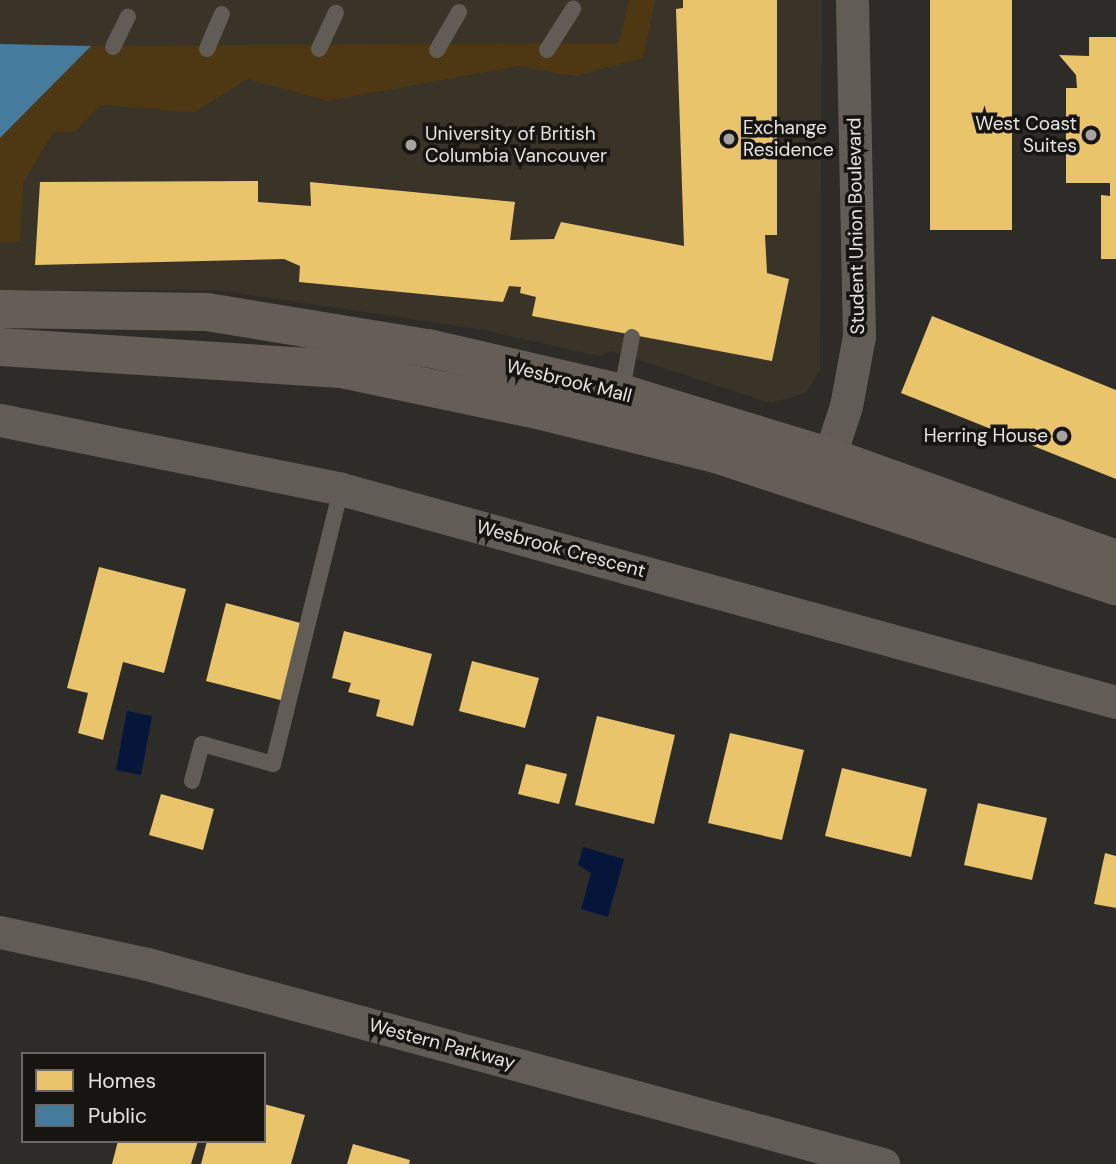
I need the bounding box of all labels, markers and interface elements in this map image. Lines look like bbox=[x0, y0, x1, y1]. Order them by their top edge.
place label: West Coast Suites bbox=[975, 113, 1077, 157]
place label: Exchange Residence bbox=[743, 117, 834, 161]
street label: Student Union Boulevard bbox=[843, 117, 869, 335]
place label: University of British Columbia Vancouver bbox=[425, 123, 607, 167]
marker: West Coast Suites bbox=[1083, 127, 1099, 143]
marker: Exchange Residence bbox=[721, 131, 737, 147]
marker: University of British Columbia Vancouver bbox=[403, 137, 419, 153]
street label: Wesbrook Mall bbox=[504, 354, 634, 408]
place label: Herring House bbox=[924, 425, 1048, 447]
marker: Herring House bbox=[1054, 428, 1070, 444]
street label: Wesbrook Crescent bbox=[474, 515, 648, 583]
street label: Western Parkway bbox=[366, 1014, 518, 1074]
legend bbox=[21, 1052, 266, 1143]
text: Homes bbox=[88, 1067, 156, 1095]
text: Public bbox=[88, 1102, 147, 1130]

